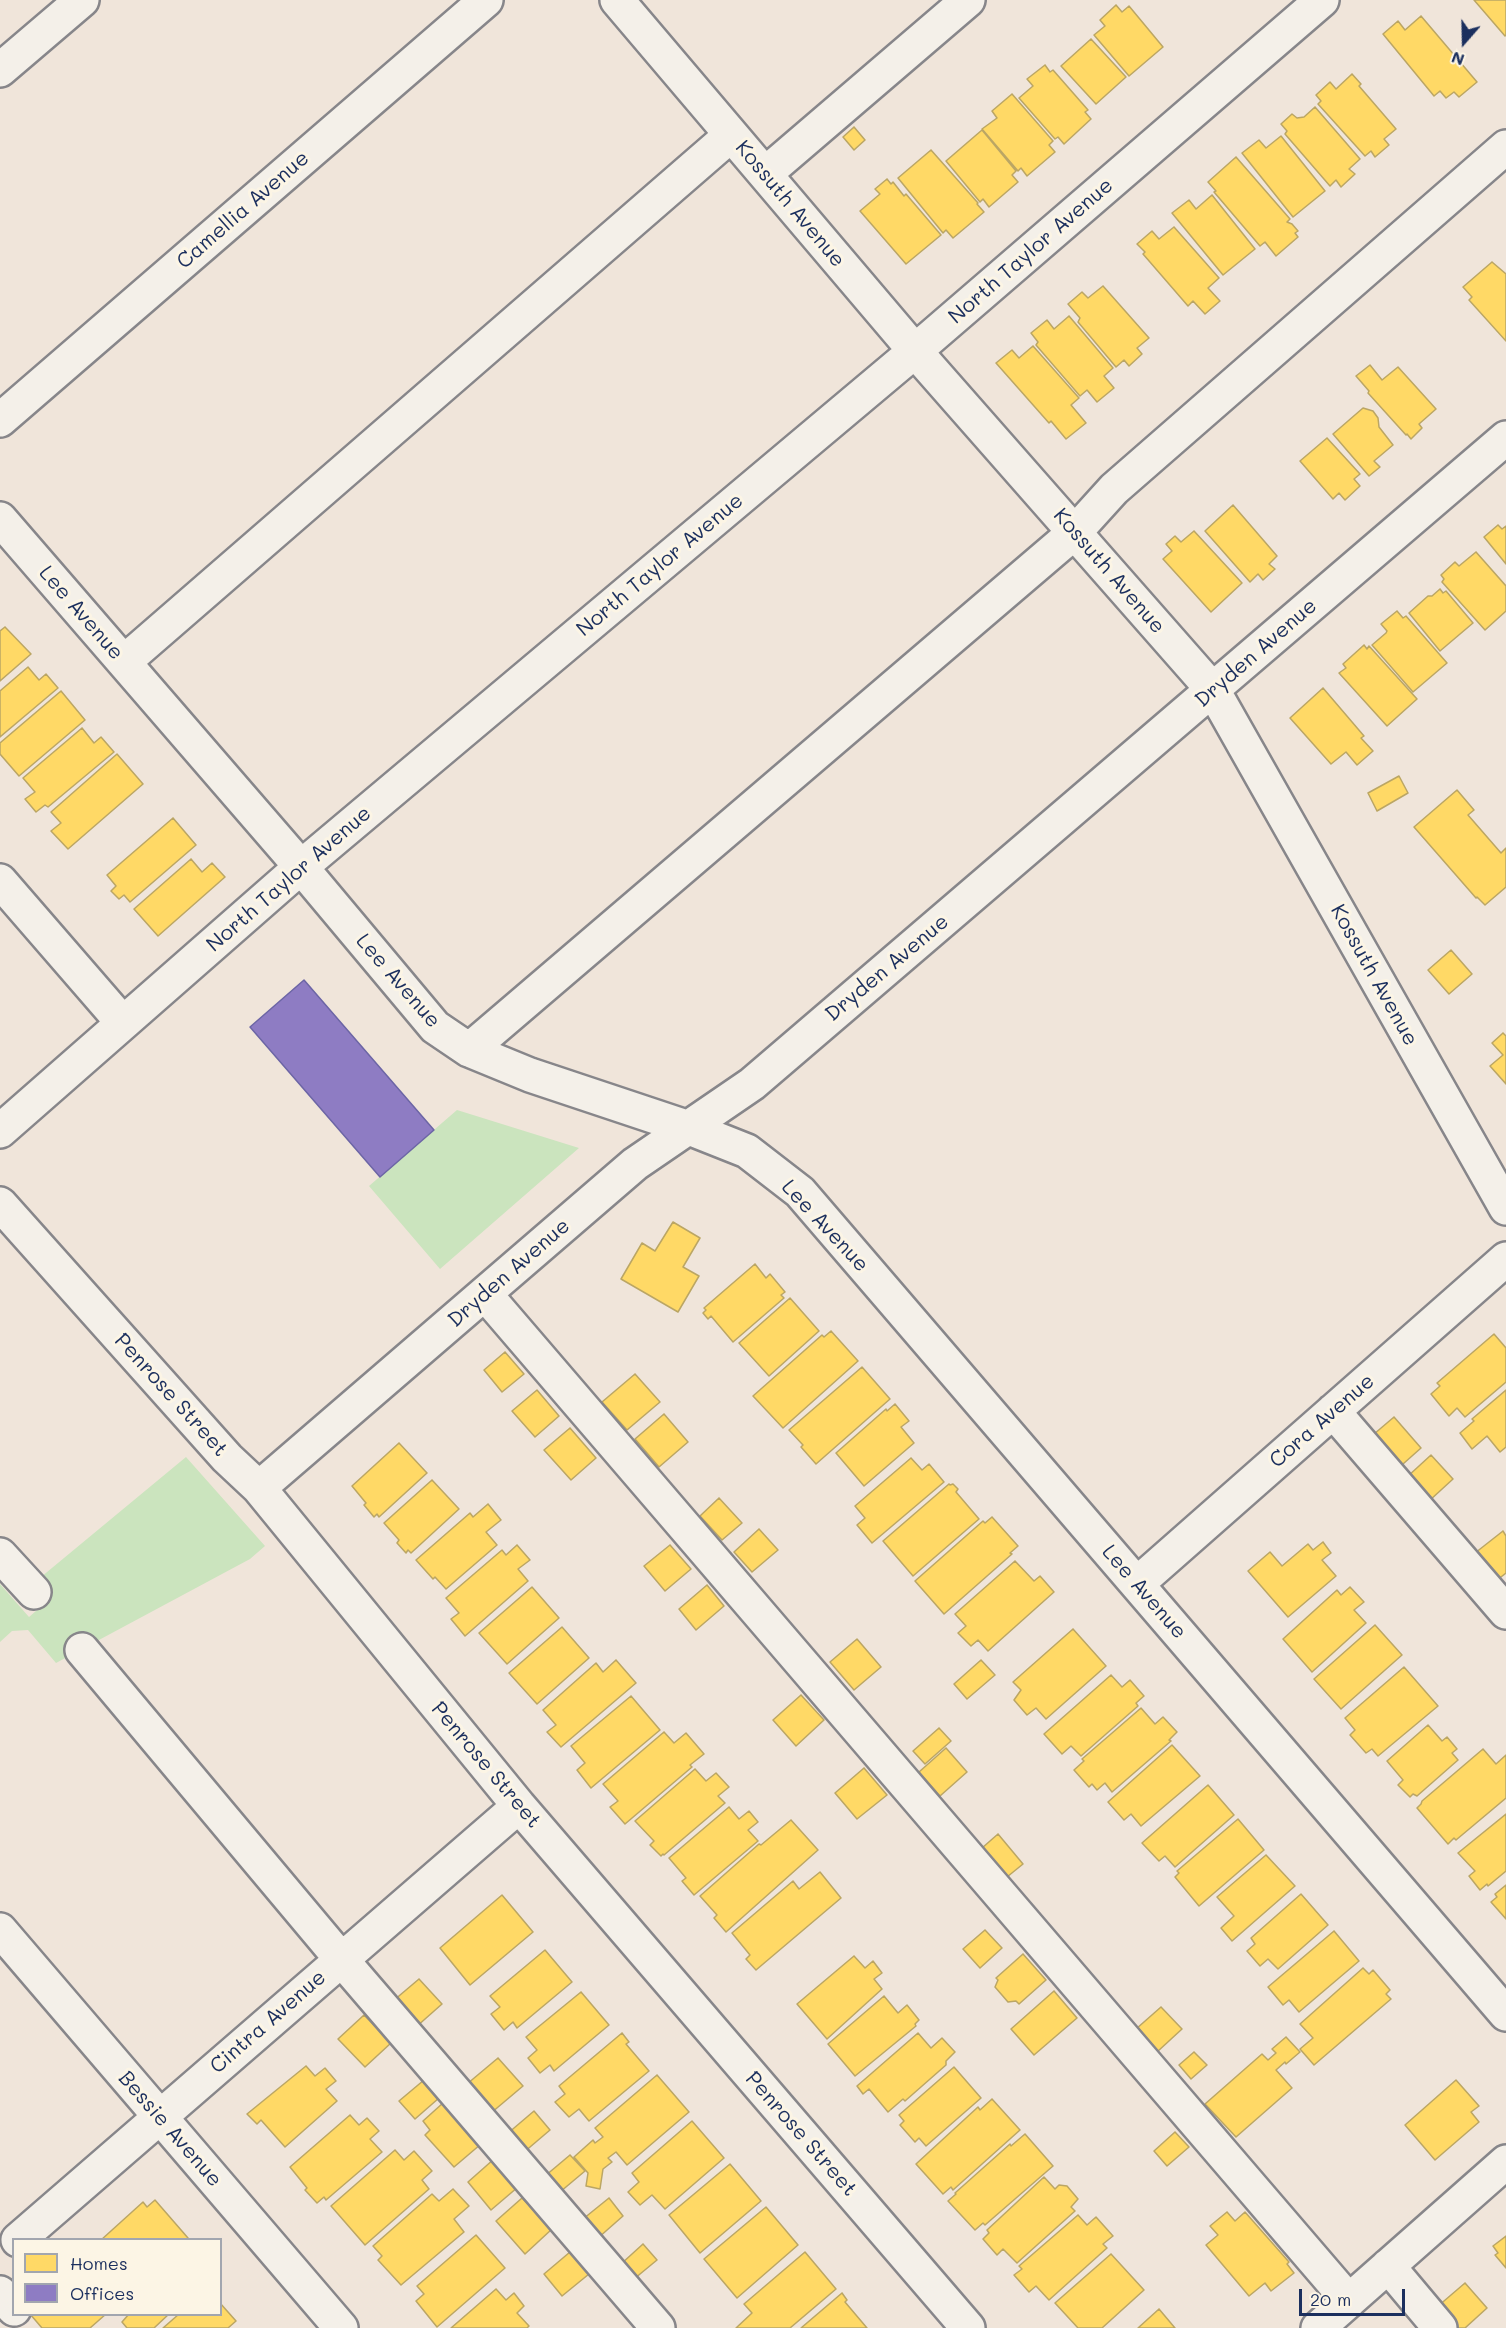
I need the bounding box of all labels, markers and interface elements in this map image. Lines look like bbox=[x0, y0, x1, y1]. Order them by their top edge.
north arrow bbox=[1434, 12, 1494, 72]
text: N bbox=[1448, 47, 1467, 71]
street label: Kossuth Avenue bbox=[730, 136, 850, 272]
street label: Camellia Avenue bbox=[172, 146, 314, 274]
street label: North Taylor Avenue bbox=[944, 173, 1118, 329]
street label: North Taylor Avenue bbox=[572, 488, 748, 642]
street label: Kossuth Avenue bbox=[1048, 503, 1170, 639]
street label: Lee Avenue bbox=[33, 561, 129, 665]
street label: Dryden Avenue bbox=[1190, 593, 1322, 713]
street label: North Taylor Avenue bbox=[202, 801, 376, 957]
street label: Kossuth Avenue bbox=[1325, 900, 1423, 1050]
street label: Dryden Avenue bbox=[820, 909, 954, 1027]
street label: Lee Avenue bbox=[350, 929, 446, 1033]
street label: Lee Avenue bbox=[776, 1175, 874, 1277]
street label: Dryden Avenue bbox=[443, 1213, 575, 1333]
street label: Penrose Street bbox=[109, 1328, 233, 1462]
street label: Cora Avenue bbox=[1265, 1369, 1379, 1473]
street label: Lee Avenue bbox=[1096, 1540, 1192, 1644]
street label: Penrose Street bbox=[426, 1697, 546, 1833]
street label: Cintra Avenue bbox=[205, 1965, 331, 2079]
street label: Bessie Avenue bbox=[113, 2066, 227, 2192]
street label: Penrose Street bbox=[740, 2066, 862, 2202]
legend bbox=[12, 2238, 222, 2316]
text: Homes bbox=[70, 2251, 128, 2275]
scale bar bbox=[1302, 2277, 1408, 2315]
text: Offices bbox=[70, 2281, 134, 2305]
text: 20 m bbox=[1310, 2287, 1351, 2311]

